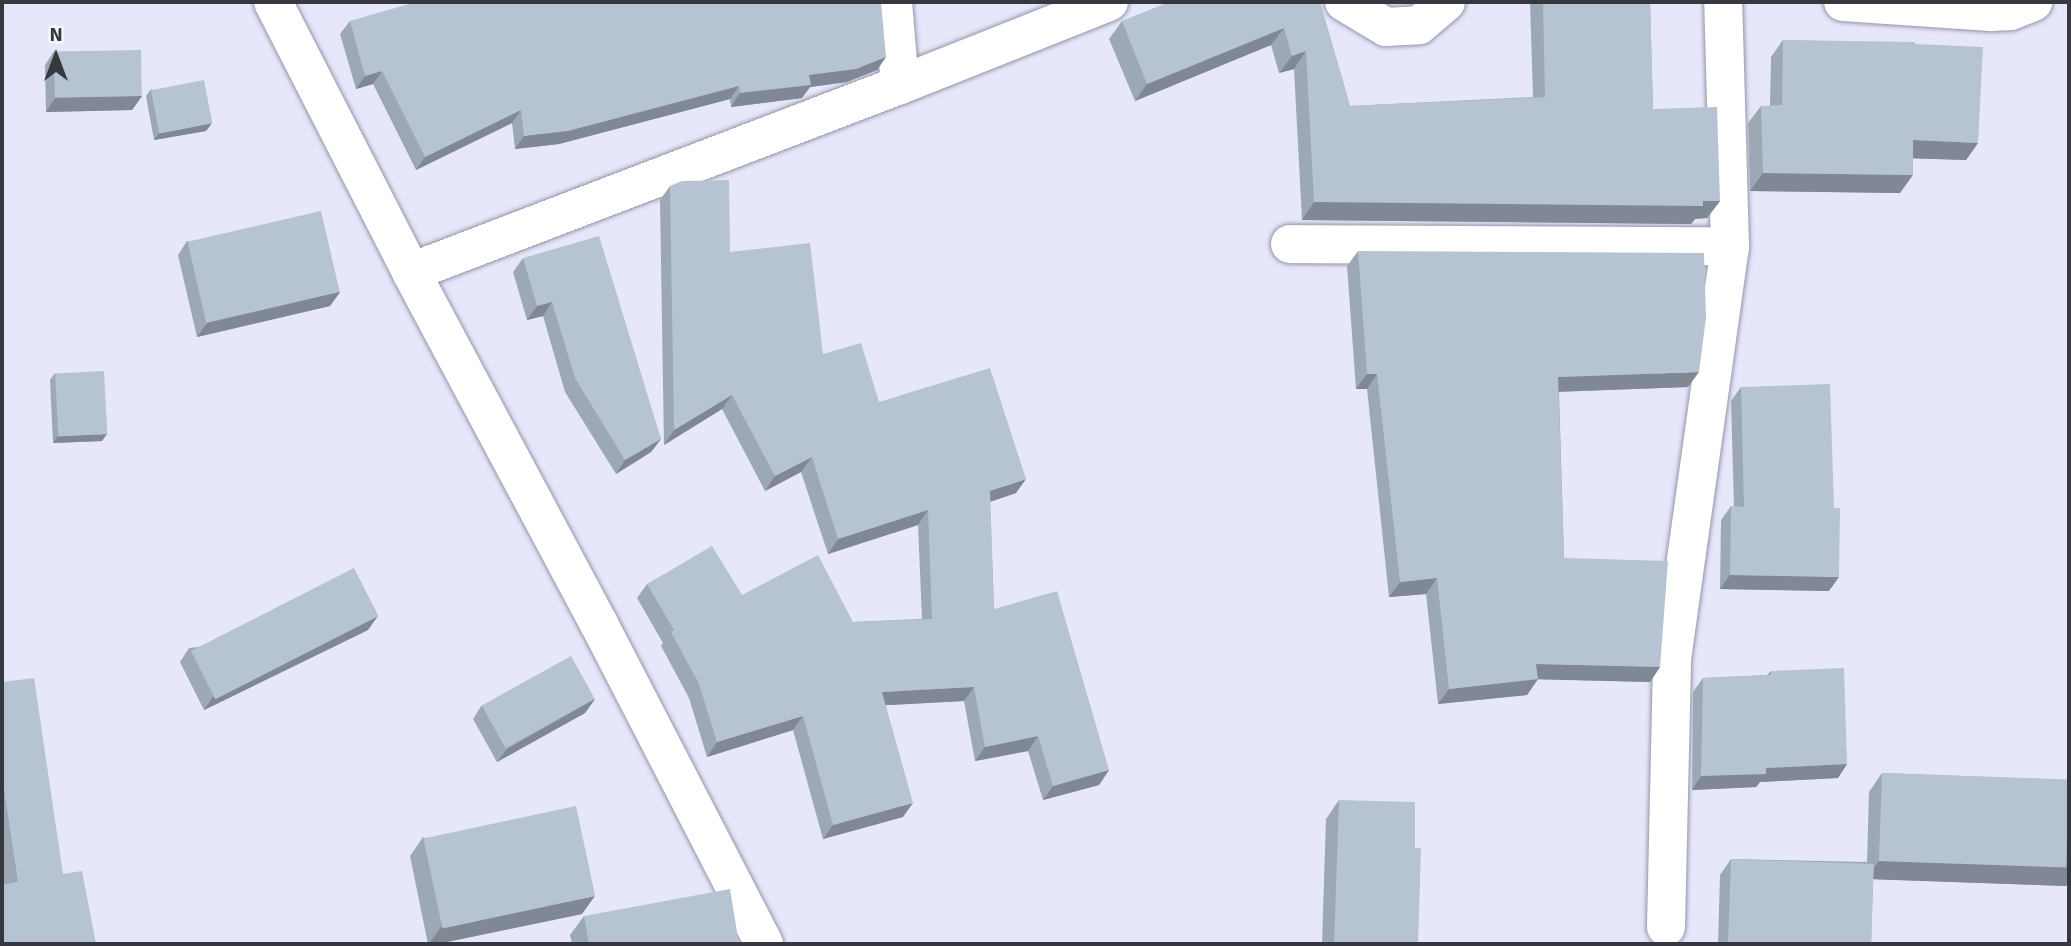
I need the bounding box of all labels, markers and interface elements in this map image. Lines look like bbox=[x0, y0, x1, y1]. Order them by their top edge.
north arrow bbox=[21, 21, 91, 91]
text: N bbox=[49, 23, 63, 47]

